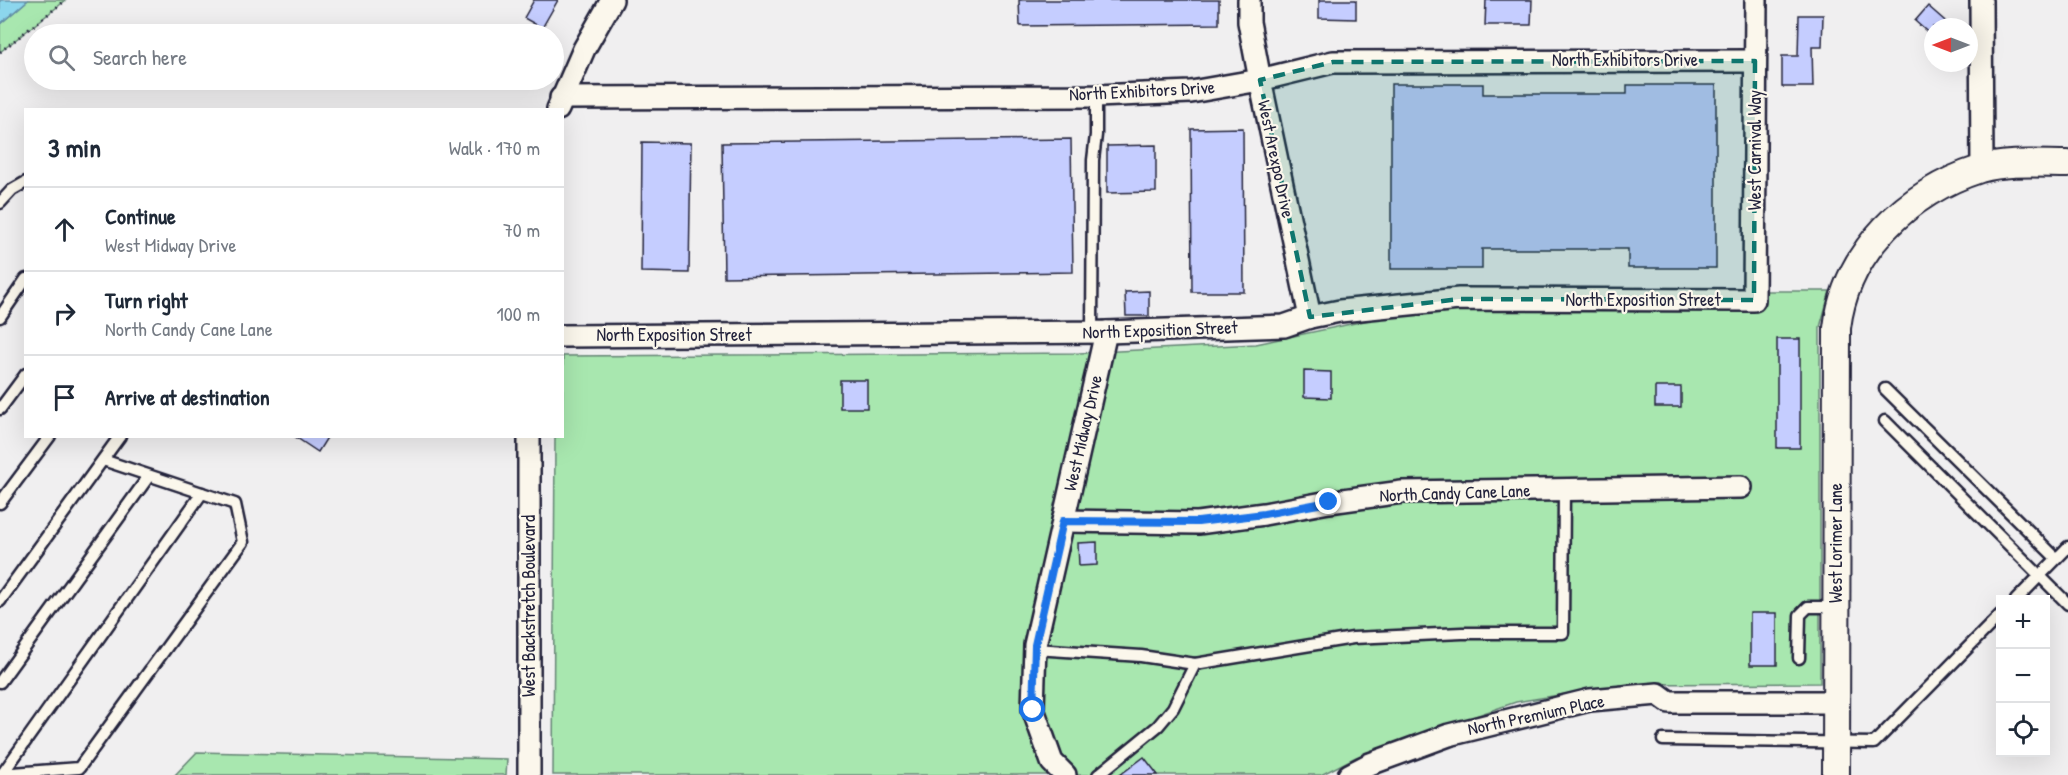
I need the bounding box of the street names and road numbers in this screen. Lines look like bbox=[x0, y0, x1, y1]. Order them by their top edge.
street label: North Exhibitors Drive bbox=[1552, 47, 1698, 72]
street label: North Exhibitors Drive bbox=[1068, 74, 1216, 107]
street label: West Carnival Way bbox=[1742, 89, 1767, 210]
street label: West Arexpo Drive bbox=[1252, 98, 1301, 220]
street label: North Exposition Street bbox=[1565, 287, 1721, 312]
street label: North Exposition Street bbox=[1082, 314, 1239, 345]
street label: North Exposition Street bbox=[596, 322, 752, 347]
street label: West Midway Drive bbox=[1057, 372, 1108, 493]
street label: North Candy Cane Lane bbox=[1379, 477, 1531, 508]
street label: West Lorimer Lane bbox=[1823, 483, 1848, 603]
street label: West Backstretch Boulevard bbox=[516, 515, 541, 697]
street label: North Premium Place bbox=[1465, 688, 1606, 741]

